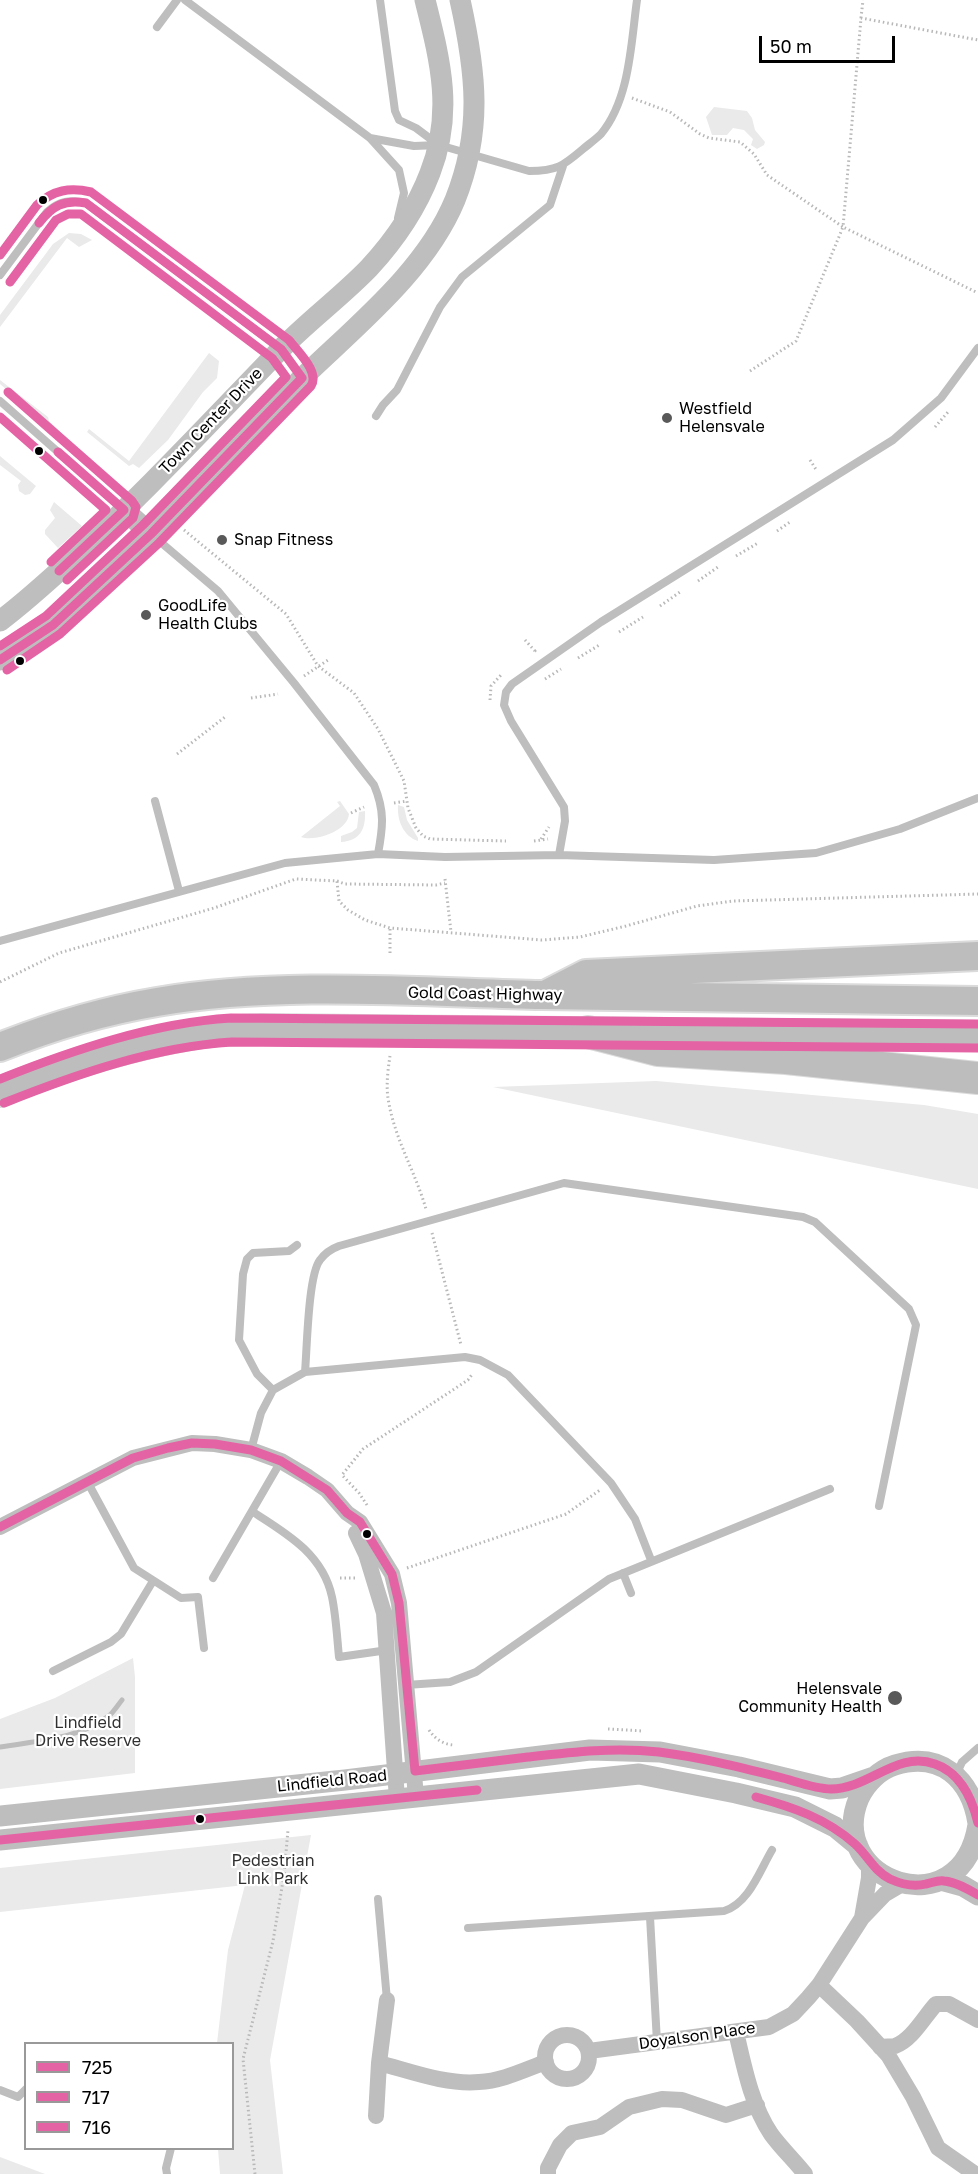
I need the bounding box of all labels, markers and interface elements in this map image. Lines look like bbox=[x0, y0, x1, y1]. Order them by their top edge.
scale bar bbox=[762, 24, 898, 62]
text: 50 m bbox=[770, 35, 812, 57]
unlabelled marker bbox=[37, 194, 49, 206]
street label: Town Center Drive bbox=[155, 364, 267, 478]
place label: Westfield Helensvale bbox=[679, 399, 765, 437]
marker: Westfield Helensvale bbox=[660, 411, 674, 425]
unlabelled marker bbox=[33, 445, 45, 457]
place label: Snap Fitness bbox=[234, 530, 333, 550]
marker: Snap Fitness bbox=[215, 533, 229, 547]
place label: GoodLife Health Clubs bbox=[158, 596, 258, 634]
marker: GoodLife Health Clubs bbox=[139, 608, 153, 622]
unlabelled marker bbox=[14, 655, 26, 667]
street label: Gold Coast Highway bbox=[408, 983, 562, 1005]
unlabelled marker bbox=[361, 1528, 373, 1540]
place label: Helensvale Community Health bbox=[738, 1679, 882, 1717]
marker: Helensvale Community Health bbox=[886, 1689, 904, 1707]
park label: Lindfield Drive Reserve bbox=[35, 1713, 141, 1751]
street label: Lindfield Road bbox=[276, 1766, 388, 1796]
unlabelled marker bbox=[194, 1813, 206, 1825]
park label: Pedestrian Link Park bbox=[231, 1851, 315, 1889]
street label: Doyalson Place bbox=[637, 2018, 757, 2054]
legend bbox=[24, 2042, 234, 2150]
text: 725 bbox=[82, 2056, 112, 2078]
text: 717 bbox=[82, 2086, 110, 2108]
text: 716 bbox=[82, 2116, 111, 2138]

